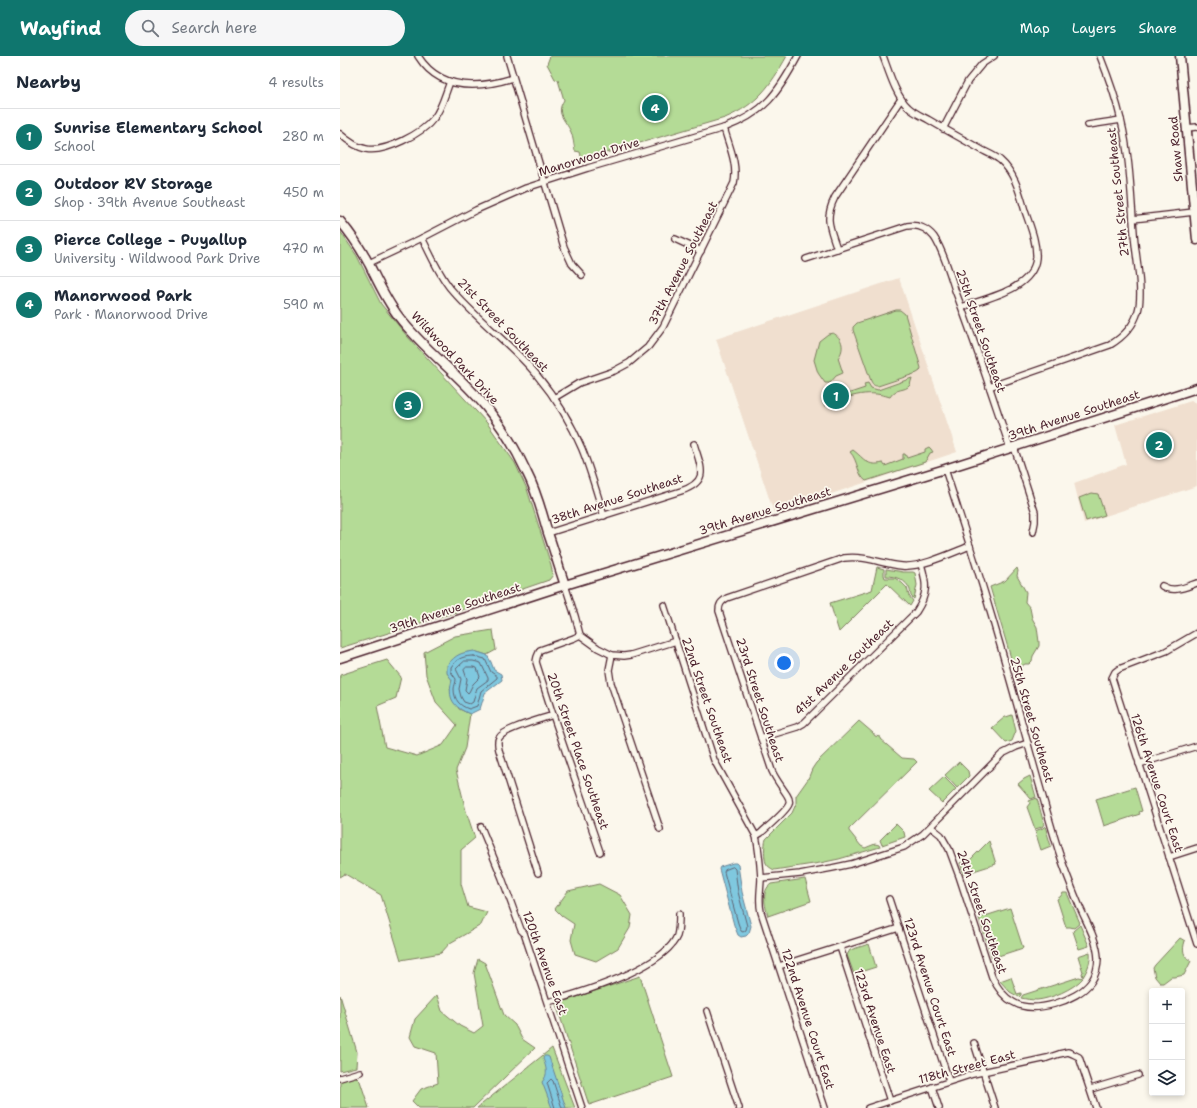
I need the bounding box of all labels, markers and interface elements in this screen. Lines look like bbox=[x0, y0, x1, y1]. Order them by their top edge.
search box bbox=[125, 10, 405, 46]
text: Wayfind bbox=[20, 16, 101, 41]
icon: search bbox=[139, 17, 161, 39]
text: Search here bbox=[171, 18, 257, 38]
text: Map bbox=[1020, 19, 1050, 37]
text: Layers bbox=[1072, 19, 1116, 37]
text: Share bbox=[1138, 19, 1177, 37]
text: Nearby bbox=[16, 71, 81, 93]
text: 4 results bbox=[268, 74, 324, 91]
pin: 4 bbox=[642, 93, 668, 123]
street label: Shaw Road bbox=[1165, 115, 1187, 182]
text: Sunrise Elementary School bbox=[54, 118, 263, 138]
street label: 27th Street Southeast bbox=[1103, 127, 1133, 257]
text: 1 bbox=[26, 128, 32, 145]
text: 280 m bbox=[282, 128, 324, 145]
street label: Manorwood Drive bbox=[536, 134, 642, 180]
text: School bbox=[54, 138, 95, 155]
text: Outdoor RV Storage bbox=[54, 174, 213, 194]
text: 2 bbox=[24, 184, 34, 201]
text: 450 m bbox=[283, 184, 324, 201]
text: Shop · 39th Avenue Southeast bbox=[54, 194, 245, 211]
street label: 37th Avenue Southeast bbox=[645, 198, 721, 328]
text: Pierce College - Puyallup bbox=[54, 230, 247, 250]
text: 3 bbox=[24, 240, 34, 257]
text: 470 m bbox=[282, 240, 324, 257]
text: University · Wildwood Park Drive bbox=[54, 250, 260, 267]
street label: 25th Street Southeast bbox=[952, 267, 1010, 395]
street label: 21st Street Southeast bbox=[454, 275, 552, 375]
text: Manorwood Park bbox=[54, 286, 192, 306]
text: 4 bbox=[24, 296, 34, 313]
text: 590 m bbox=[283, 296, 324, 313]
text: Park · Manorwood Drive bbox=[54, 306, 208, 323]
street label: Wildwood Park Drive bbox=[408, 308, 502, 408]
pin: 1 bbox=[823, 381, 849, 411]
street label: 39th Avenue Southeast bbox=[1006, 386, 1142, 444]
pin: 3 bbox=[395, 390, 421, 420]
pin: 2 bbox=[1146, 430, 1172, 460]
street label: 38th Avenue Southeast bbox=[549, 470, 685, 528]
street label: 39th Avenue Southeast bbox=[697, 483, 833, 539]
street label: 39th Avenue Southeast bbox=[387, 579, 523, 637]
street label: 41st Avenue Southeast bbox=[791, 615, 897, 719]
street label: 22nd Street Southeast bbox=[678, 635, 736, 765]
street label: 23rd Street Southeast bbox=[732, 636, 788, 764]
your location bbox=[774, 653, 794, 673]
street label: 25th Street Southeast bbox=[1006, 655, 1058, 785]
street label: 20th Street Place Southeast bbox=[544, 670, 612, 832]
street label: 126th Avenue Court East bbox=[1127, 712, 1187, 854]
street label: 24th Street Southeast bbox=[953, 848, 1011, 976]
street label: 120th Avenue East bbox=[519, 909, 571, 1017]
street label: 123rd Avenue Court East bbox=[900, 916, 960, 1058]
street label: 122nd Avenue Court East bbox=[778, 947, 838, 1091]
street label: 123rd Avenue East bbox=[851, 967, 899, 1075]
map controls bbox=[1149, 988, 1185, 1096]
button: + bbox=[1149, 988, 1185, 1024]
button: − bbox=[1149, 1024, 1185, 1060]
street label: 118th Street East bbox=[917, 1046, 1017, 1088]
button: layers bbox=[1149, 1060, 1185, 1096]

